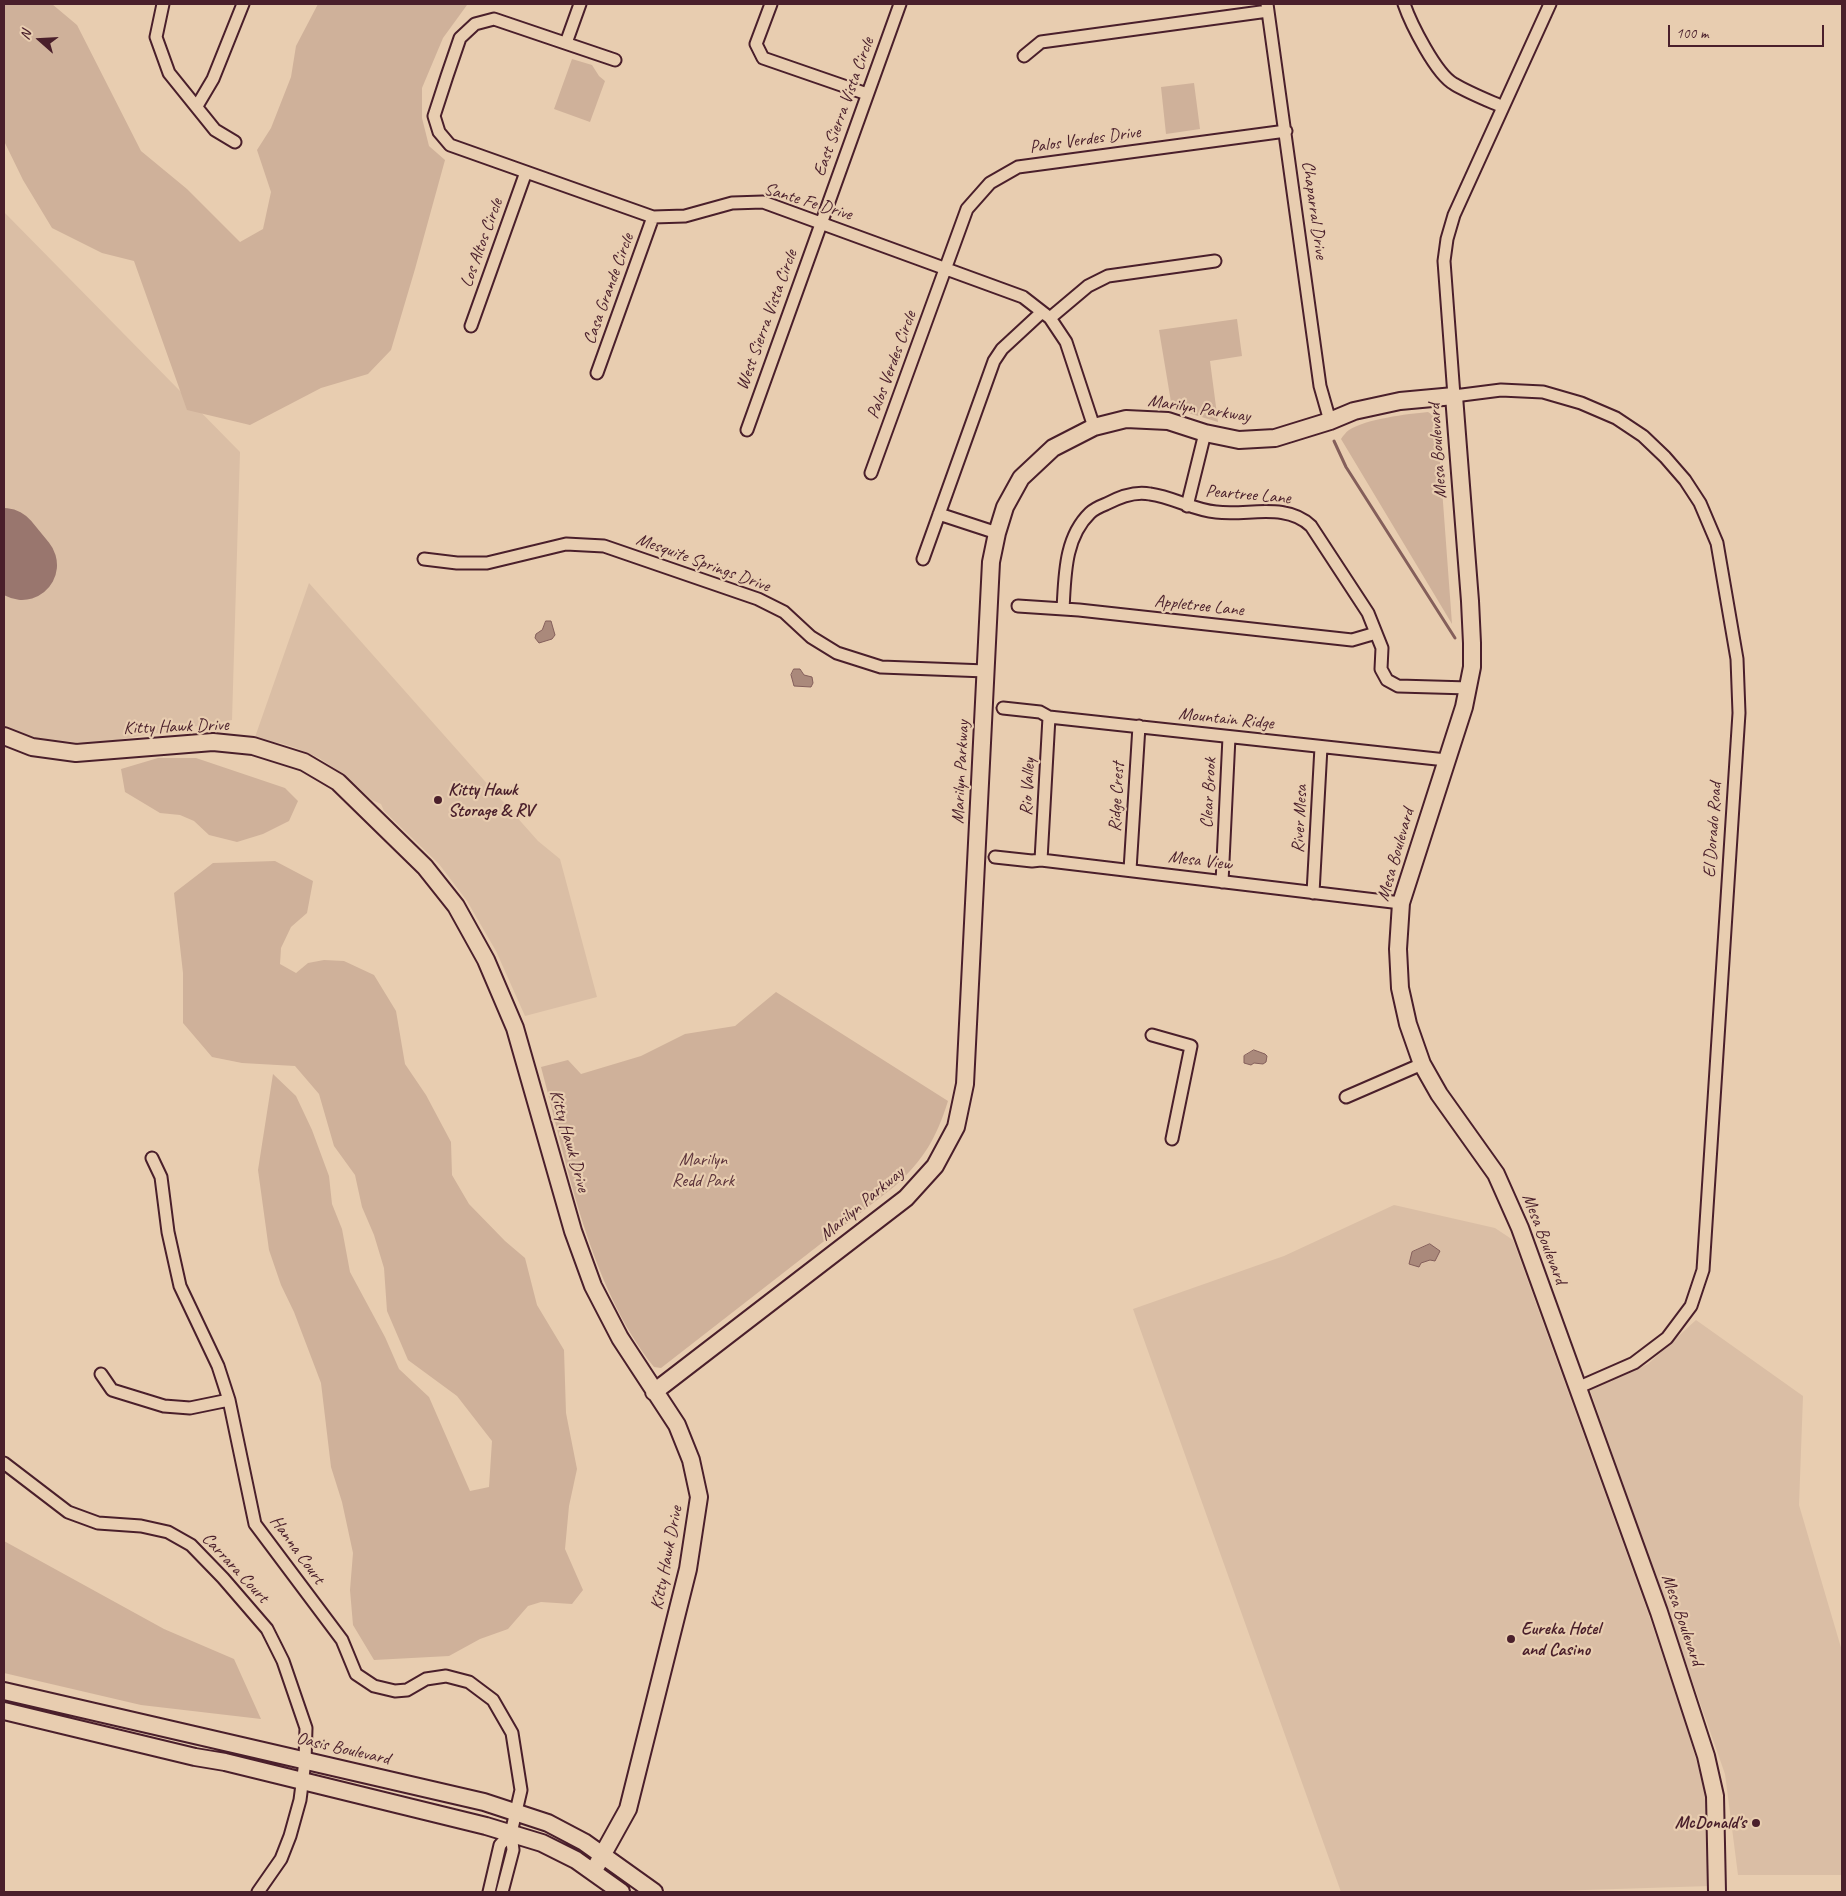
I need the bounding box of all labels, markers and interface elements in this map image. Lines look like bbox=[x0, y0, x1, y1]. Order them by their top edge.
north arrow bbox=[15, 15, 65, 65]
scale bar bbox=[1671, 15, 1827, 47]
text: 100 m bbox=[1676, 24, 1708, 43]
text: N bbox=[16, 28, 35, 42]
street label: East Sierra Vista Circle bbox=[809, 35, 879, 179]
street label: Palos Verdes Drive bbox=[1028, 122, 1142, 158]
street label: Chaparral Drive bbox=[1296, 160, 1332, 260]
street label: Sante Fe Drive bbox=[761, 178, 855, 226]
street label: Los Altos Circle bbox=[456, 196, 508, 290]
street label: Casa Grande Circle bbox=[579, 231, 639, 347]
street label: West Sierra Vista Circle bbox=[732, 247, 802, 393]
street label: Palos Verdes Circle bbox=[863, 308, 921, 422]
street label: Marilyn Parkway bbox=[1146, 390, 1252, 428]
street label: Mesa Boulevard bbox=[1424, 403, 1452, 499]
street label: Peartree Lane bbox=[1204, 481, 1292, 509]
street label: Mesquite Springs Drive bbox=[633, 529, 773, 597]
street label: Appletree Lane bbox=[1153, 591, 1245, 621]
street label: Mountain Ridge bbox=[1177, 703, 1275, 735]
street label: Kitty Hawk Drive bbox=[123, 714, 229, 740]
street label: Marilyn Parkway bbox=[948, 720, 974, 824]
street label: Clear Brook bbox=[1196, 757, 1222, 829]
street label: Rio Valley bbox=[1016, 758, 1040, 816]
street label: Ridge Crest bbox=[1104, 762, 1130, 832]
place label: Kitty Hawk Storage & RV bbox=[448, 779, 534, 822]
street label: El Dorado Road bbox=[1699, 782, 1727, 878]
street label: River Mesa bbox=[1287, 784, 1313, 854]
marker: Kitty Hawk Storage & RV bbox=[432, 794, 444, 806]
street label: Mesa Boulevard bbox=[1373, 806, 1419, 904]
street label: Mesa View bbox=[1167, 846, 1233, 876]
street label: Kitty Hawk Drive bbox=[544, 1087, 594, 1195]
park label: Marilyn Redd Park bbox=[672, 1149, 734, 1192]
street label: Marilyn Parkway bbox=[815, 1162, 909, 1246]
street label: Mesa Boulevard bbox=[1517, 1191, 1571, 1287]
street label: Kitty Hawk Drive bbox=[646, 1504, 688, 1612]
street label: Hanna Court bbox=[265, 1511, 329, 1589]
street label: Carrara Court bbox=[197, 1528, 273, 1608]
street label: Mesa Boulevard bbox=[1656, 1571, 1708, 1669]
place label: Eureka Hotel and Casino bbox=[1521, 1618, 1600, 1660]
marker: Eureka Hotel and Casino bbox=[1505, 1633, 1517, 1645]
street label: Oasis Boulevard bbox=[294, 1728, 392, 1770]
place label: McDonald's bbox=[1675, 1812, 1746, 1834]
marker: McDonald's bbox=[1750, 1817, 1762, 1829]

